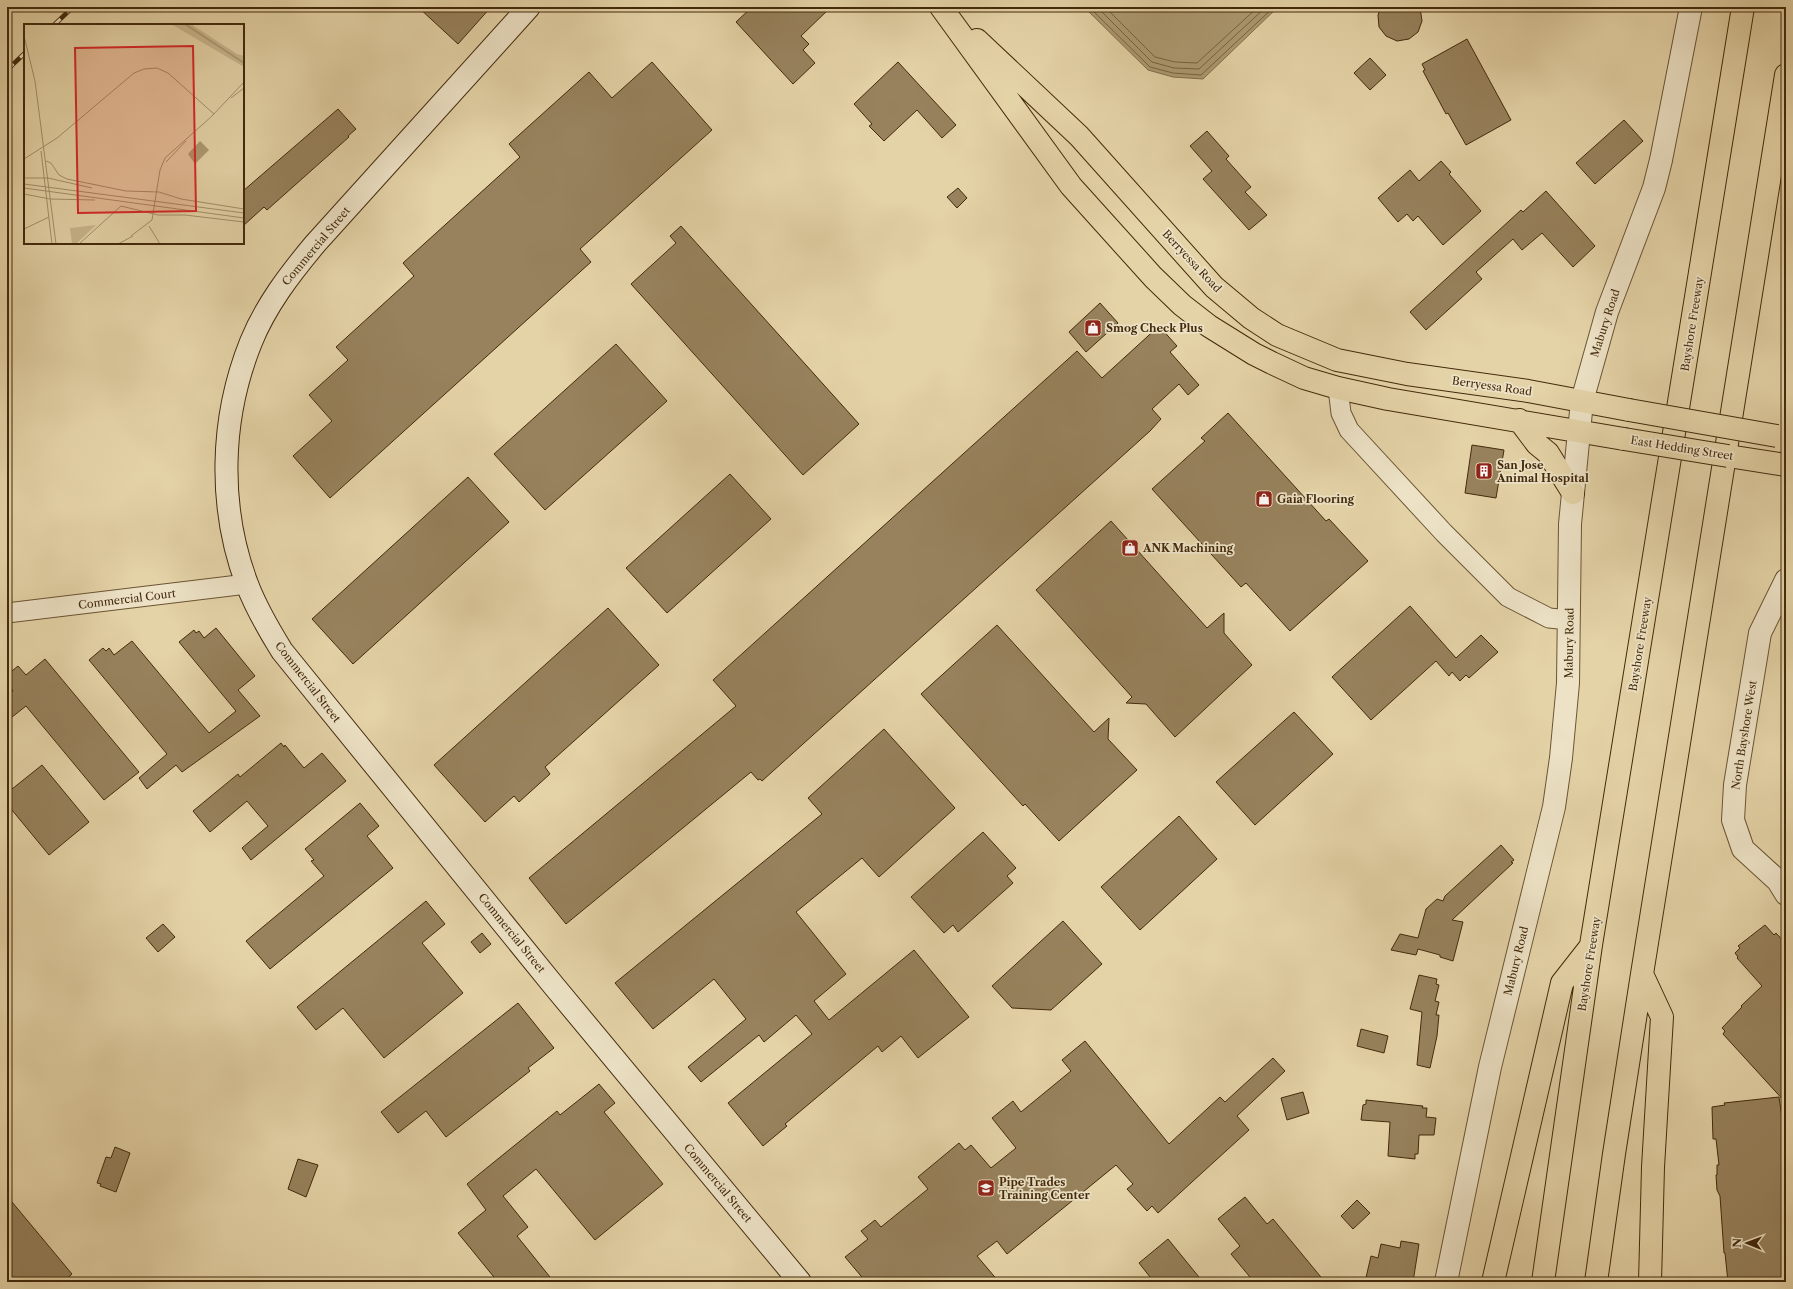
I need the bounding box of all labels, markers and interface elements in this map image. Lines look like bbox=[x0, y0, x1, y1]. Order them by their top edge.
inset map bbox=[24, 24, 244, 244]
street label: Commercial Street bbox=[279, 204, 353, 288]
street label: Berryessa Road bbox=[1159, 227, 1225, 295]
street label: Bayshore Freeway bbox=[1678, 275, 1707, 372]
street label: Mabury Road bbox=[1587, 287, 1623, 359]
shop icon: Smog Check Plus bbox=[1083, 318, 1103, 338]
place label: Smog Check Plus bbox=[1106, 321, 1203, 335]
street label: Berryessa Road bbox=[1451, 373, 1533, 399]
street label: East Hedding Street bbox=[1630, 433, 1734, 463]
place label: San Jose Animal Hospital bbox=[1496, 458, 1589, 485]
building icon: San Jose Animal Hospital bbox=[1474, 461, 1494, 481]
shop icon: Gaia Flooring bbox=[1254, 489, 1274, 509]
place label: Gaia Flooring bbox=[1277, 492, 1355, 506]
shop icon: ANK Machining bbox=[1120, 538, 1140, 558]
place label: ANK Machining bbox=[1142, 541, 1234, 555]
street label: Commercial Court bbox=[78, 586, 177, 612]
street label: Bayshore Freeway bbox=[1626, 595, 1655, 692]
street label: Mabury Road bbox=[1561, 607, 1577, 679]
street label: Commercial Street bbox=[272, 639, 344, 725]
street label: North Bayshore West bbox=[1728, 679, 1760, 791]
street label: Commercial Street bbox=[476, 890, 549, 976]
street label: Bayshore Freeway bbox=[1575, 915, 1604, 1012]
street label: Mabury Road bbox=[1501, 925, 1531, 997]
street label: Commercial Street bbox=[681, 1141, 755, 1225]
place label: Pipe Trades Training Center bbox=[999, 1175, 1091, 1202]
school or university icon: Pipe Trades Training Center bbox=[976, 1178, 996, 1198]
north arrow bbox=[1727, 1223, 1767, 1263]
text: N bbox=[1730, 1237, 1744, 1248]

